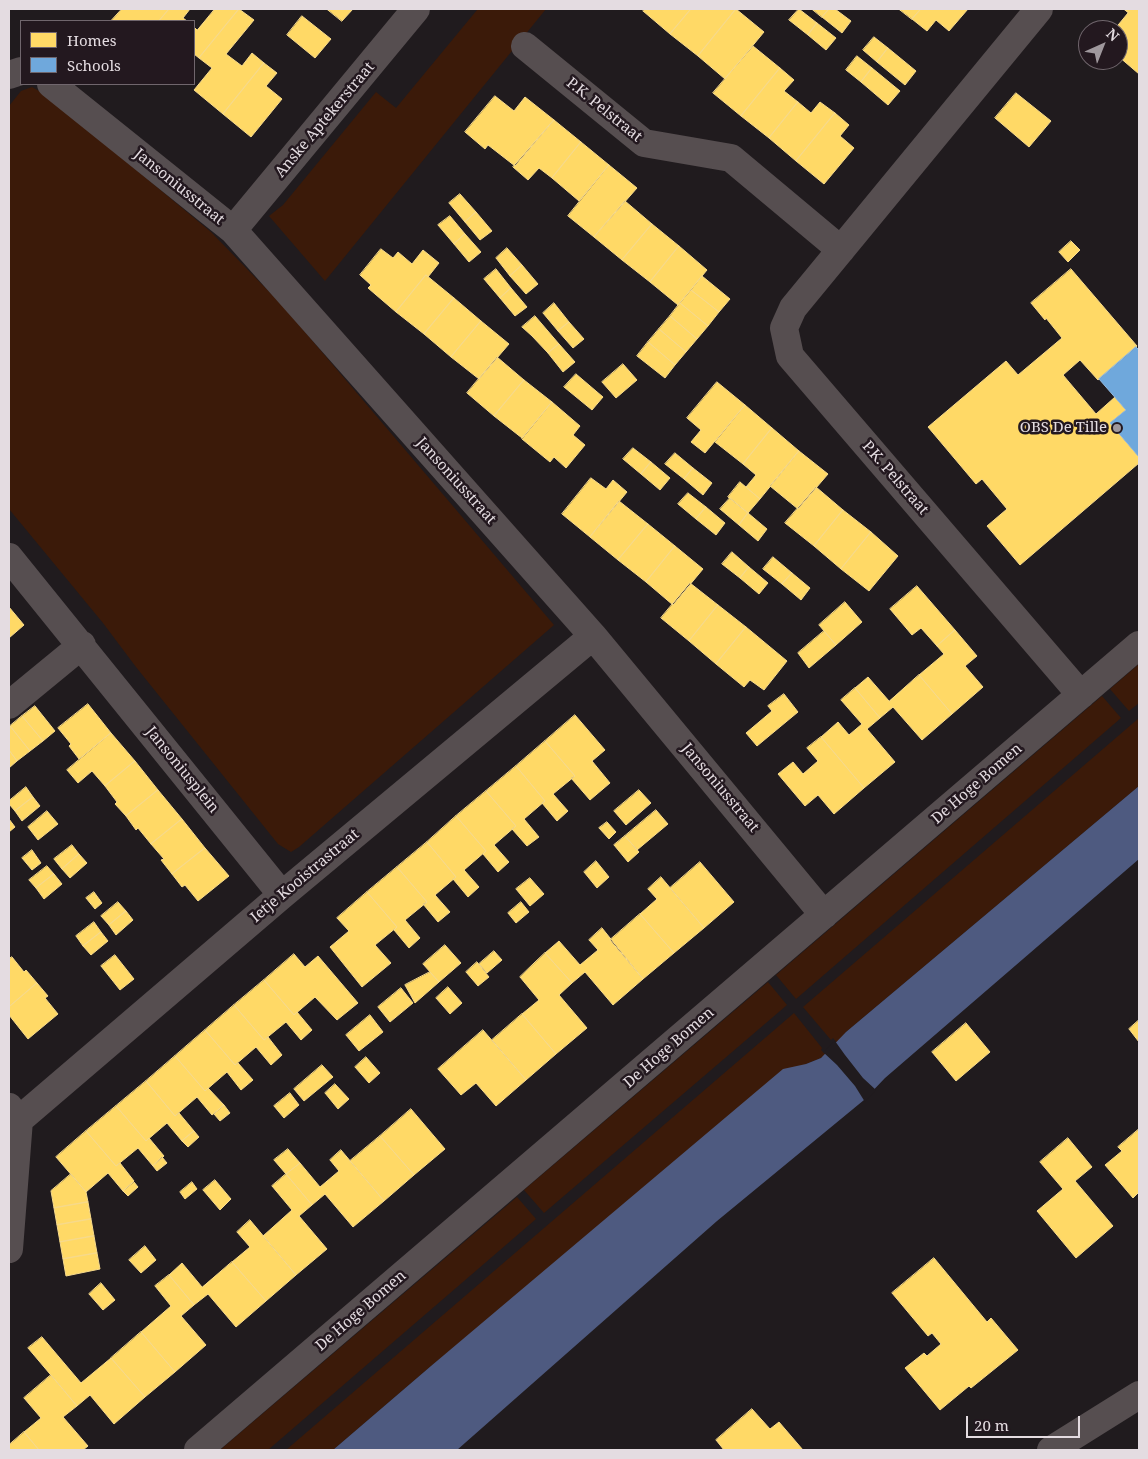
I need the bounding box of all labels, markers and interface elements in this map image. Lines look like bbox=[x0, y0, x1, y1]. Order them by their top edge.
legend bbox=[20, 20, 195, 85]
north arrow bbox=[1078, 20, 1128, 70]
text: N bbox=[1102, 24, 1124, 45]
text: Homes bbox=[67, 30, 117, 50]
text: Schools bbox=[67, 55, 121, 75]
street label: Anske Aptekerstraat bbox=[271, 59, 379, 181]
street label: P.K. Pelstraat bbox=[563, 74, 645, 146]
street label: Jansoniusstraat bbox=[130, 145, 228, 229]
place label: OBS De Tille bbox=[1020, 419, 1107, 437]
marker: OBS De Tille bbox=[1111, 422, 1123, 434]
street label: Jansoniusstraat bbox=[412, 434, 500, 528]
street label: P.K. Pelstraat bbox=[858, 437, 932, 519]
street label: Jansoniusplein bbox=[142, 723, 222, 817]
street label: Jansoniusstraat bbox=[678, 740, 762, 836]
street label: De Hoge Bomen bbox=[928, 740, 1026, 828]
street label: Ietje Kooistrastraat bbox=[247, 825, 363, 927]
street label: De Hoge Bomen bbox=[620, 1004, 718, 1092]
street label: De Hoge Bomen bbox=[312, 1267, 410, 1355]
scale bar bbox=[968, 1406, 1082, 1438]
text: 20 m bbox=[974, 1415, 1009, 1435]

